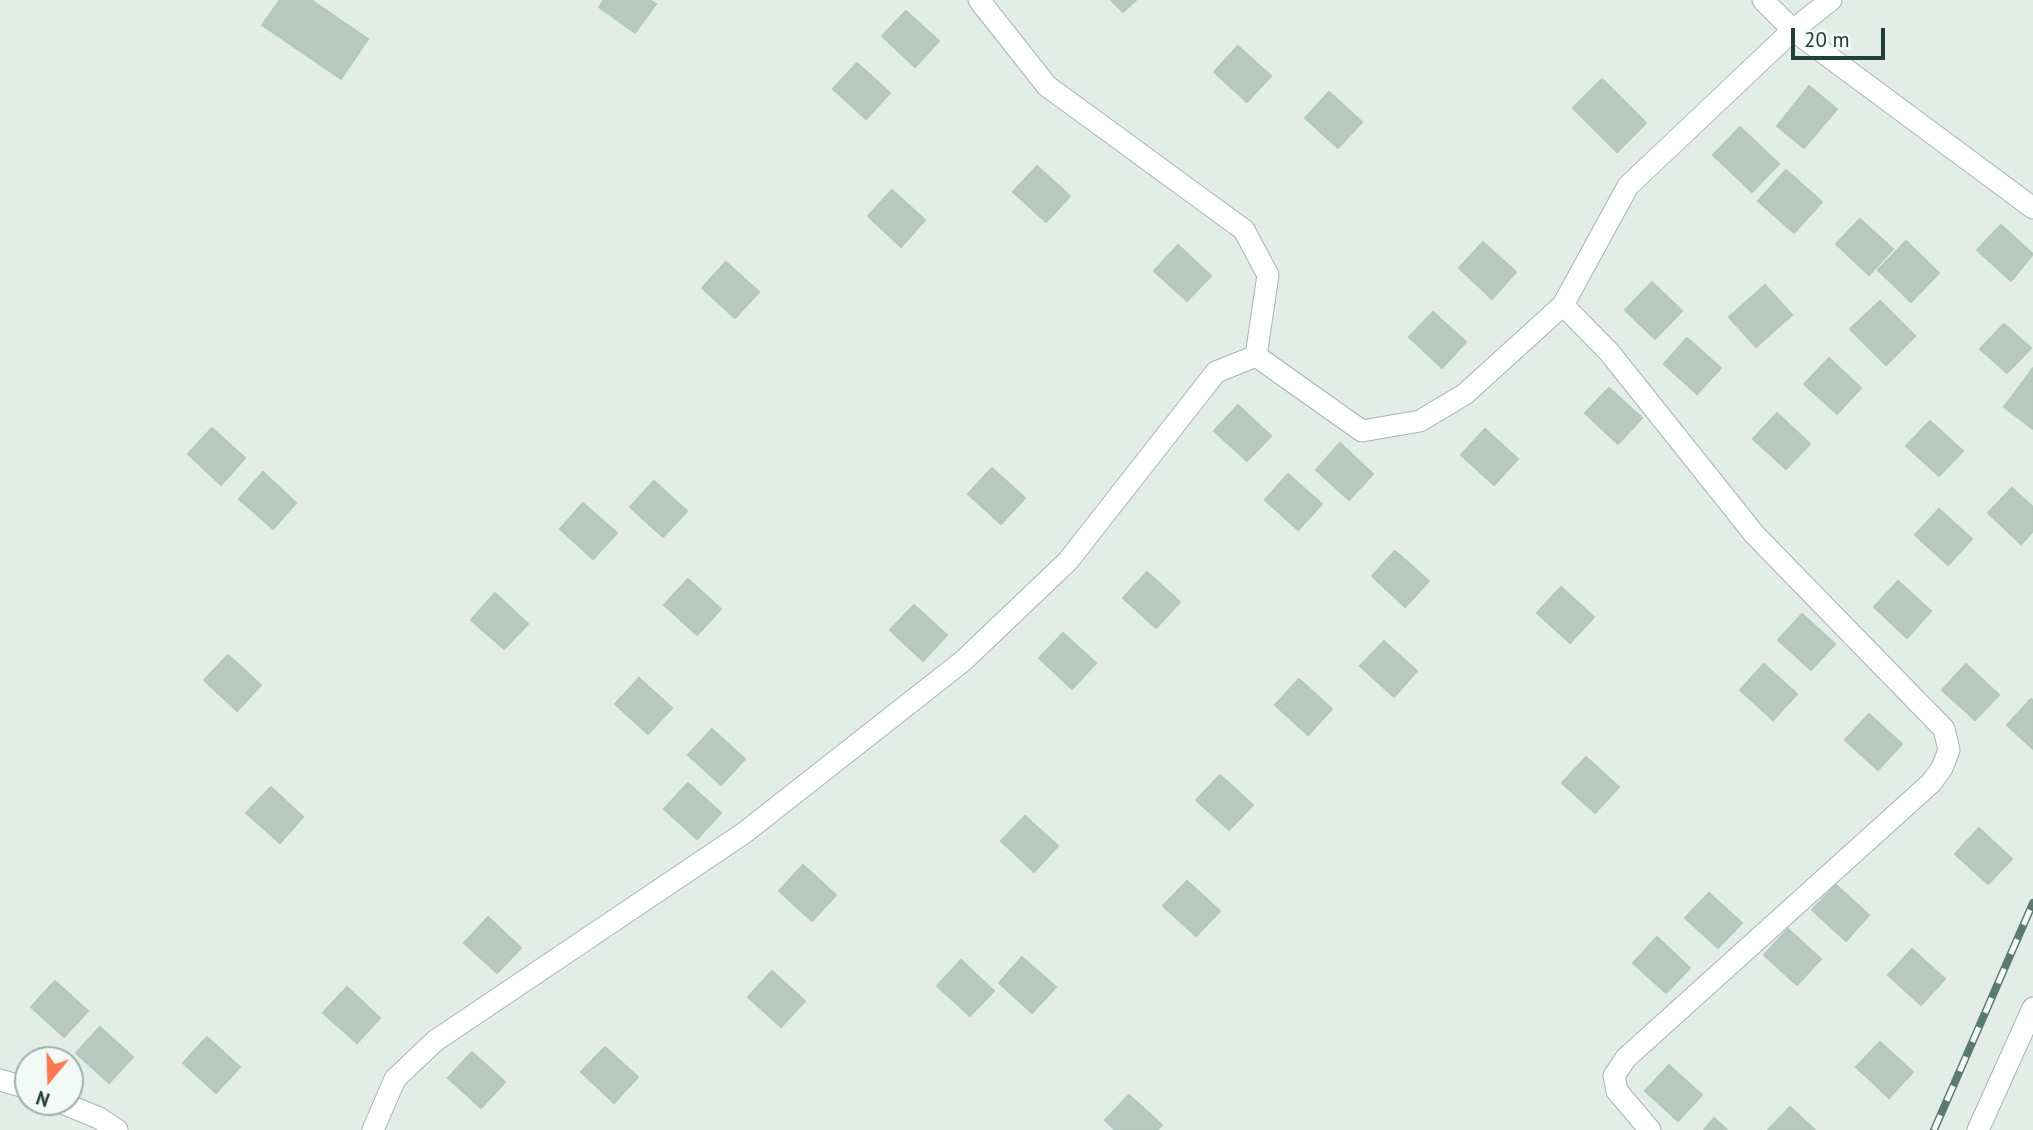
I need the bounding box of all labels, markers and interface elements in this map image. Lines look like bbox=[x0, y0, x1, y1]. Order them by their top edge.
scale bar bbox=[1795, 14, 1890, 58]
text: 20 m bbox=[1804, 26, 1850, 53]
north arrow bbox=[14, 1046, 84, 1116]
text: N bbox=[33, 1086, 53, 1112]

